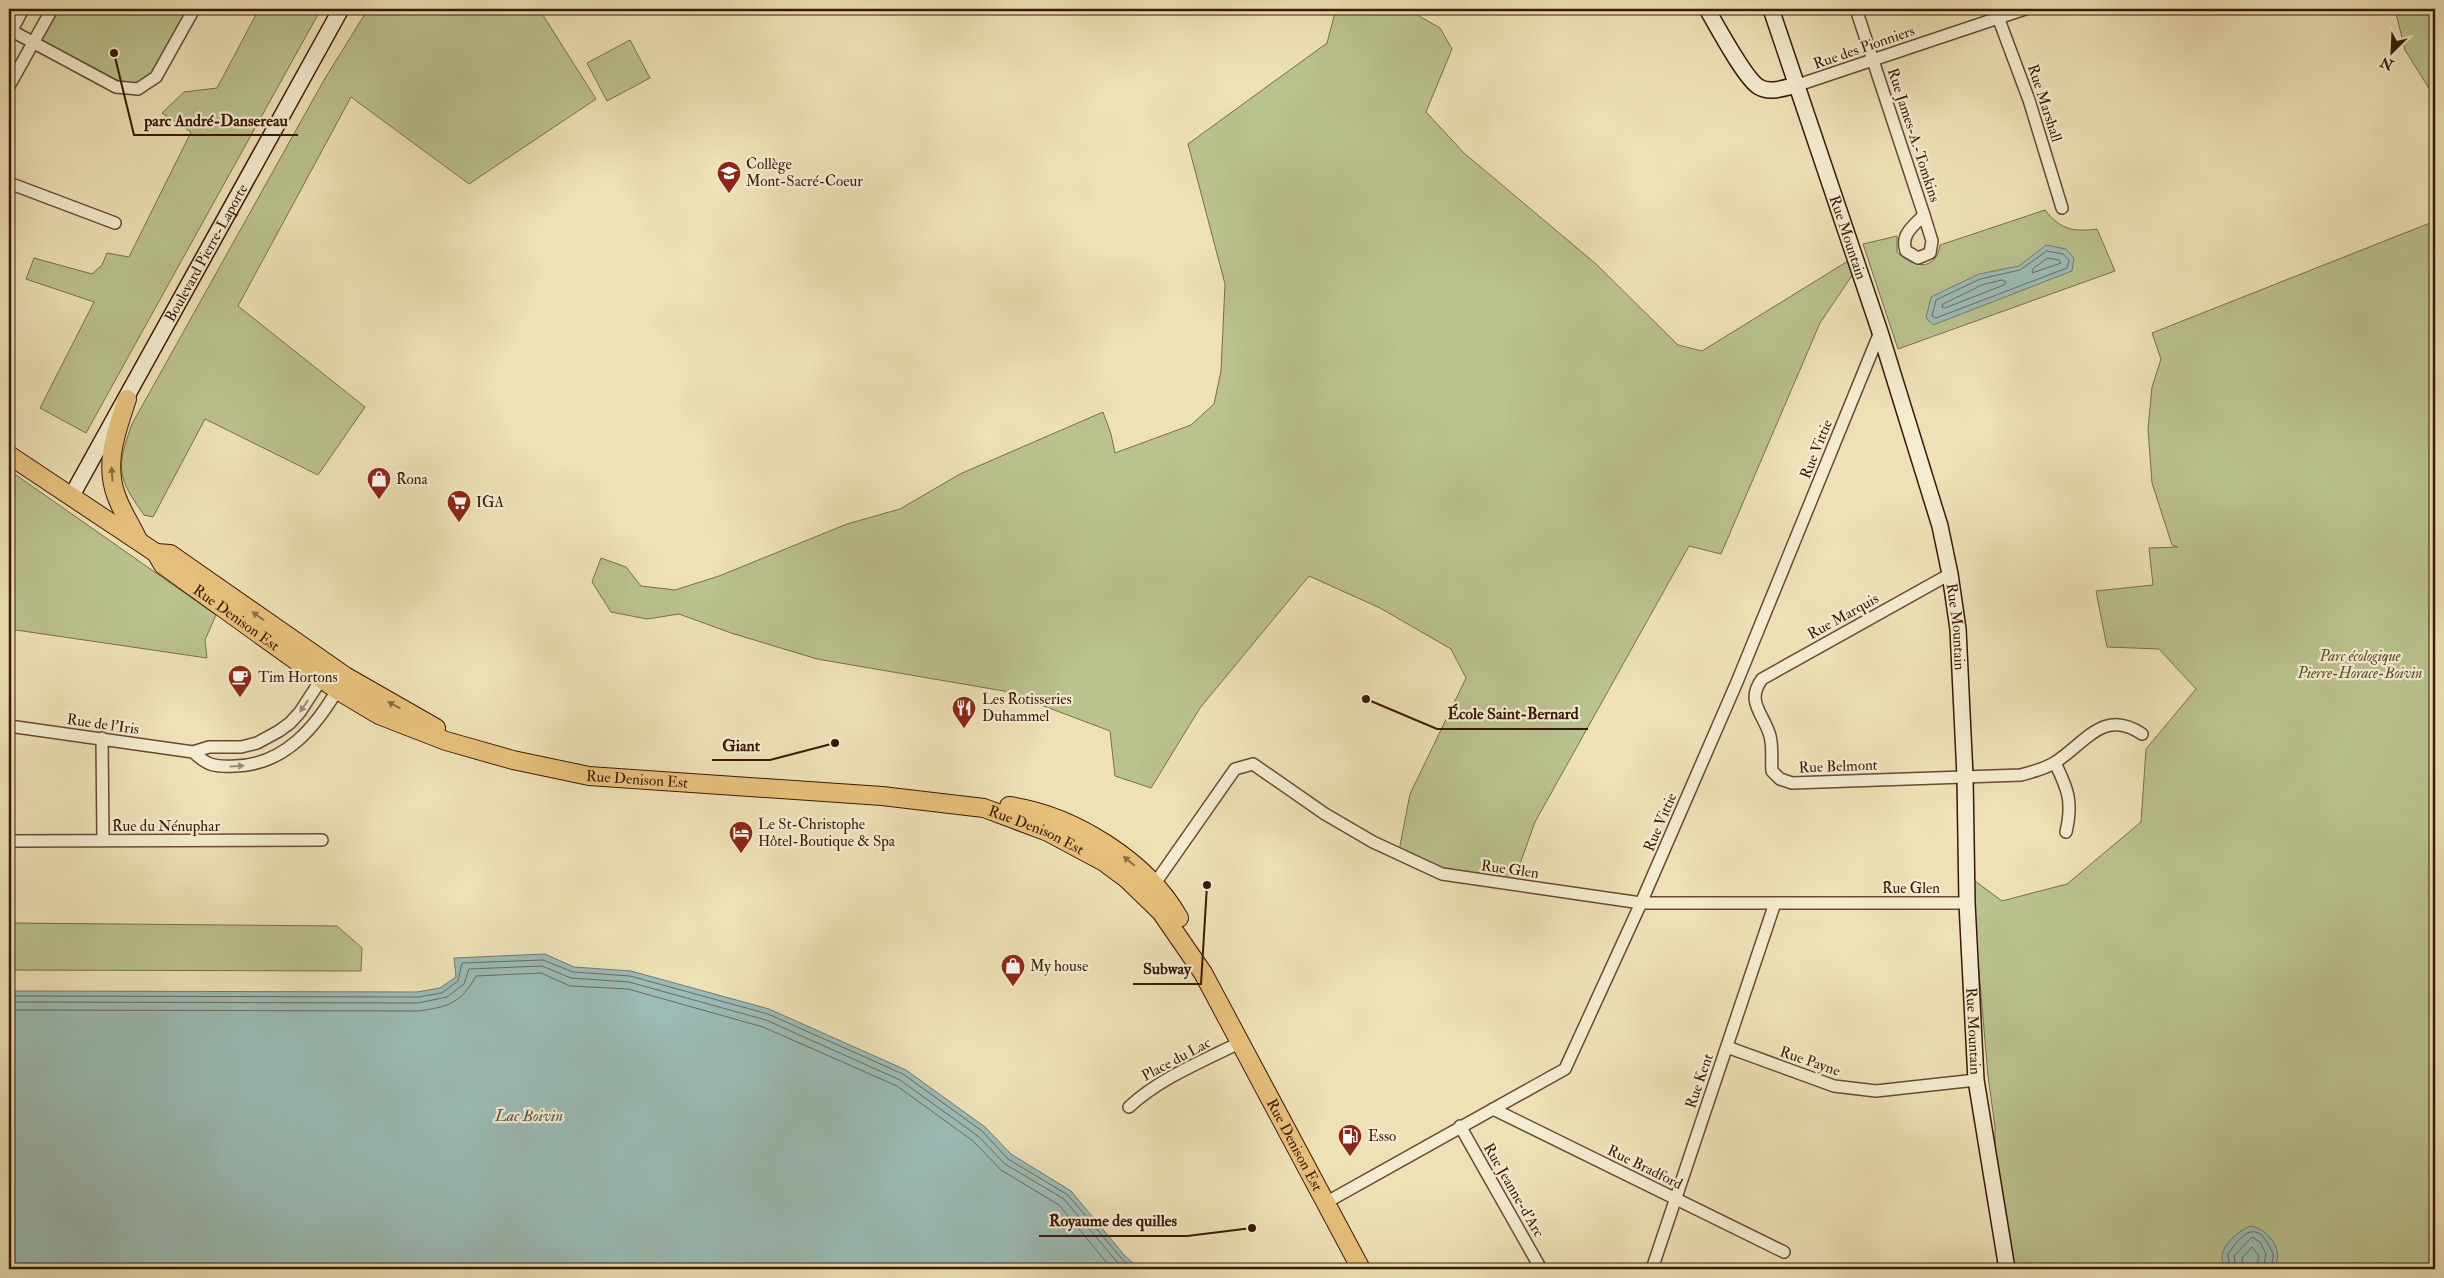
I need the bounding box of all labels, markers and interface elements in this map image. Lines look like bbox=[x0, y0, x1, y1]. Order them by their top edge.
street label: Rue des Pionniers bbox=[1811, 21, 1917, 74]
north arrow bbox=[2366, 28, 2416, 78]
text: N bbox=[2377, 53, 2397, 74]
street label: Rue Marshall bbox=[2023, 62, 2066, 145]
street label: Rue James-A.-Tomkins bbox=[1882, 66, 1944, 205]
callout: parc André-Dansereau bbox=[134, 104, 298, 135]
text: parc André-Dansereau bbox=[143, 111, 288, 132]
place label: Collège Mont-Sacré-Coeur bbox=[746, 155, 863, 191]
school or university icon: Collège Mont-Sacré-Coeur bbox=[716, 160, 742, 194]
street label: Boulevard Pierre-Laporte bbox=[161, 181, 252, 325]
street label: Rue Mountain bbox=[1825, 193, 1871, 282]
street label: Rue Vittie bbox=[1796, 417, 1837, 482]
one-way arrow bbox=[107, 465, 115, 481]
shop icon: Rona bbox=[366, 466, 392, 500]
place label: Rona bbox=[396, 470, 429, 489]
supermarket icon: IGA bbox=[446, 489, 472, 523]
place label: IGA bbox=[476, 493, 505, 512]
street label: Rue Denison Est bbox=[189, 581, 283, 656]
street label: Rue Mountain bbox=[1941, 582, 1969, 671]
street label: Rue Marquis bbox=[1804, 589, 1882, 644]
one-way arrow bbox=[252, 611, 265, 621]
park label: Parc écologique Pierre-Horace-Boivin bbox=[2297, 647, 2422, 683]
cafe icon: Tim Hortons bbox=[227, 664, 253, 698]
place label: Tim Hortons bbox=[258, 668, 338, 687]
place label: Les Rotisseries Duhammel bbox=[982, 690, 1072, 726]
restaurant icon: Les Rotisseries Duhammel bbox=[951, 695, 977, 729]
callout: École Saint-Bernard bbox=[1437, 698, 1588, 729]
one-way arrow bbox=[299, 699, 309, 713]
one-way arrow bbox=[387, 701, 400, 710]
text: École Saint-Bernard bbox=[1447, 703, 1579, 724]
street label: Rue de l'Iris bbox=[65, 710, 140, 739]
callout: Giant bbox=[712, 729, 770, 760]
text: Giant bbox=[722, 736, 761, 756]
street label: Rue Belmont bbox=[1798, 756, 1878, 777]
one-way arrow bbox=[229, 761, 245, 769]
street label: Rue Denison Est bbox=[585, 767, 689, 793]
street label: Rue Vittie bbox=[1640, 790, 1681, 855]
street label: Rue Denison Est bbox=[986, 802, 1087, 860]
place label: Le St-Christophe Hôtel-Boutique & Spa bbox=[758, 815, 896, 852]
street label: Rue du Nénuphar bbox=[112, 817, 220, 837]
hotel icon: Le St-Christophe Hôtel-Boutique & Spa bbox=[728, 820, 754, 854]
one-way arrow bbox=[1124, 855, 1136, 867]
street label: Rue Glen bbox=[1480, 856, 1540, 883]
street label: Rue Glen bbox=[1882, 879, 1940, 898]
shop icon: My house bbox=[1000, 953, 1026, 987]
callout: Subway bbox=[1133, 953, 1201, 984]
place label: My house bbox=[1030, 957, 1088, 976]
text: Subway bbox=[1143, 959, 1192, 980]
street label: Rue Mountain bbox=[1961, 987, 1985, 1076]
street label: Place du Lac bbox=[1138, 1033, 1214, 1086]
street label: Rue Payne bbox=[1777, 1042, 1843, 1081]
street label: Rue Kent bbox=[1681, 1051, 1718, 1111]
street label: Rue Denison Est bbox=[1262, 1096, 1327, 1195]
water label: Lac Boivin bbox=[494, 1106, 563, 1126]
fuel station icon: Esso bbox=[1337, 1123, 1363, 1157]
place label: Esso bbox=[1368, 1127, 1396, 1146]
street label: Rue Jeanne-d'Arc bbox=[1478, 1140, 1548, 1241]
street label: Rue Bradford bbox=[1604, 1141, 1686, 1194]
callout: Royaume des quilles bbox=[1039, 1205, 1187, 1236]
text: Royaume des quilles bbox=[1049, 1211, 1177, 1232]

